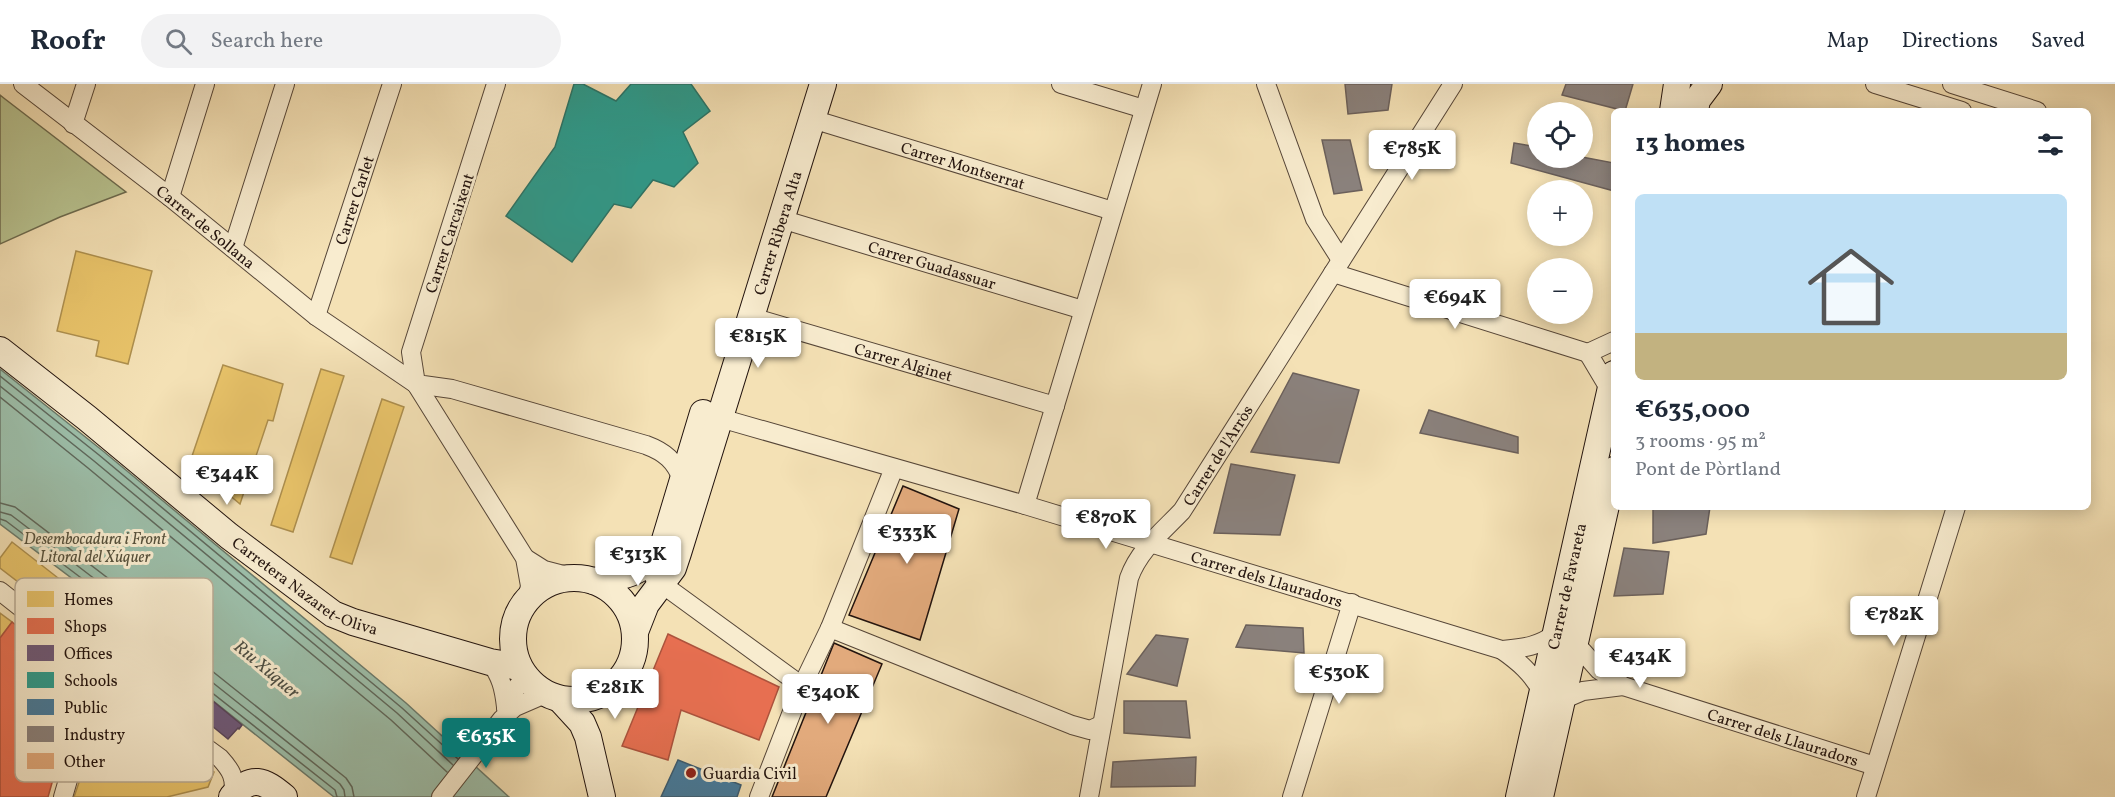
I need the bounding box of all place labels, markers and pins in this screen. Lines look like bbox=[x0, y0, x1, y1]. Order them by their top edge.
pin: €785K bbox=[1370, 130, 1454, 181]
pin: €694K bbox=[1413, 279, 1497, 330]
pin: €815K bbox=[716, 318, 800, 369]
pin: €344K bbox=[185, 455, 269, 506]
pin: €870K bbox=[1064, 499, 1148, 550]
pin: €333K bbox=[865, 514, 949, 565]
pin: €313K bbox=[596, 536, 680, 587]
pin: €782K bbox=[1852, 596, 1936, 647]
pin: €434K bbox=[1598, 638, 1682, 689]
pin: €530K bbox=[1297, 654, 1381, 705]
pin: €281K bbox=[573, 669, 657, 720]
pin: €340K bbox=[786, 674, 870, 725]
pin: €635K bbox=[444, 718, 528, 769]
place label: Guardia Civil bbox=[703, 764, 797, 786]
marker: Guardia Civil bbox=[684, 766, 698, 780]

